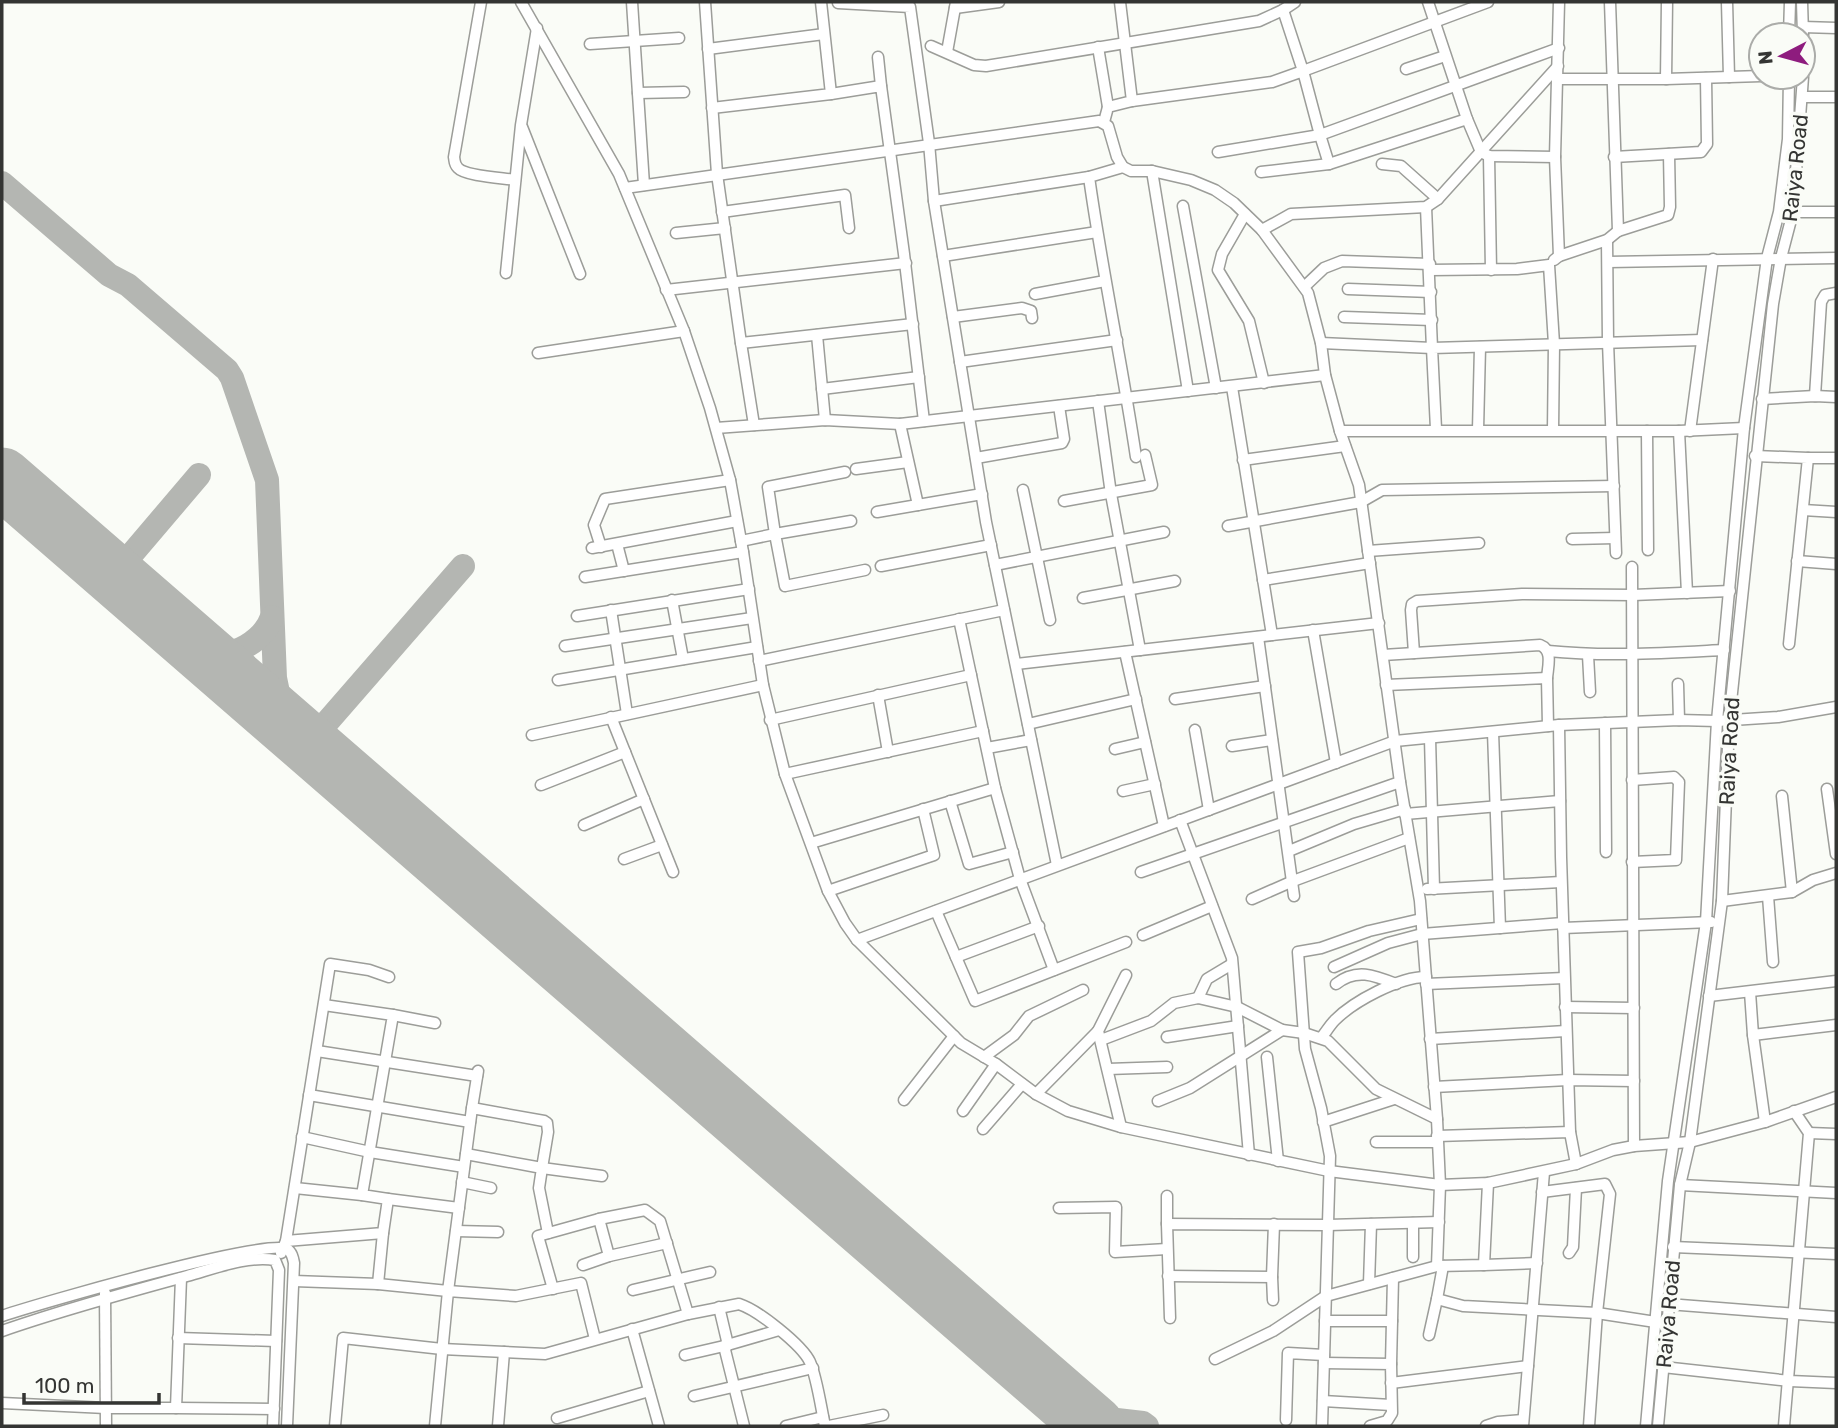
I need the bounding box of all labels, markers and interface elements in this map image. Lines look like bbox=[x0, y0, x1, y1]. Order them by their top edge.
north arrow bbox=[1747, 21, 1817, 91]
text: N bbox=[1753, 50, 1778, 66]
street label: Raiya Road bbox=[1777, 113, 1813, 223]
street label: Raiya Road bbox=[1714, 696, 1744, 806]
street label: Raiya Road bbox=[1651, 1259, 1685, 1369]
scale bar bbox=[24, 1362, 159, 1406]
text: 100 m bbox=[35, 1373, 94, 1398]

